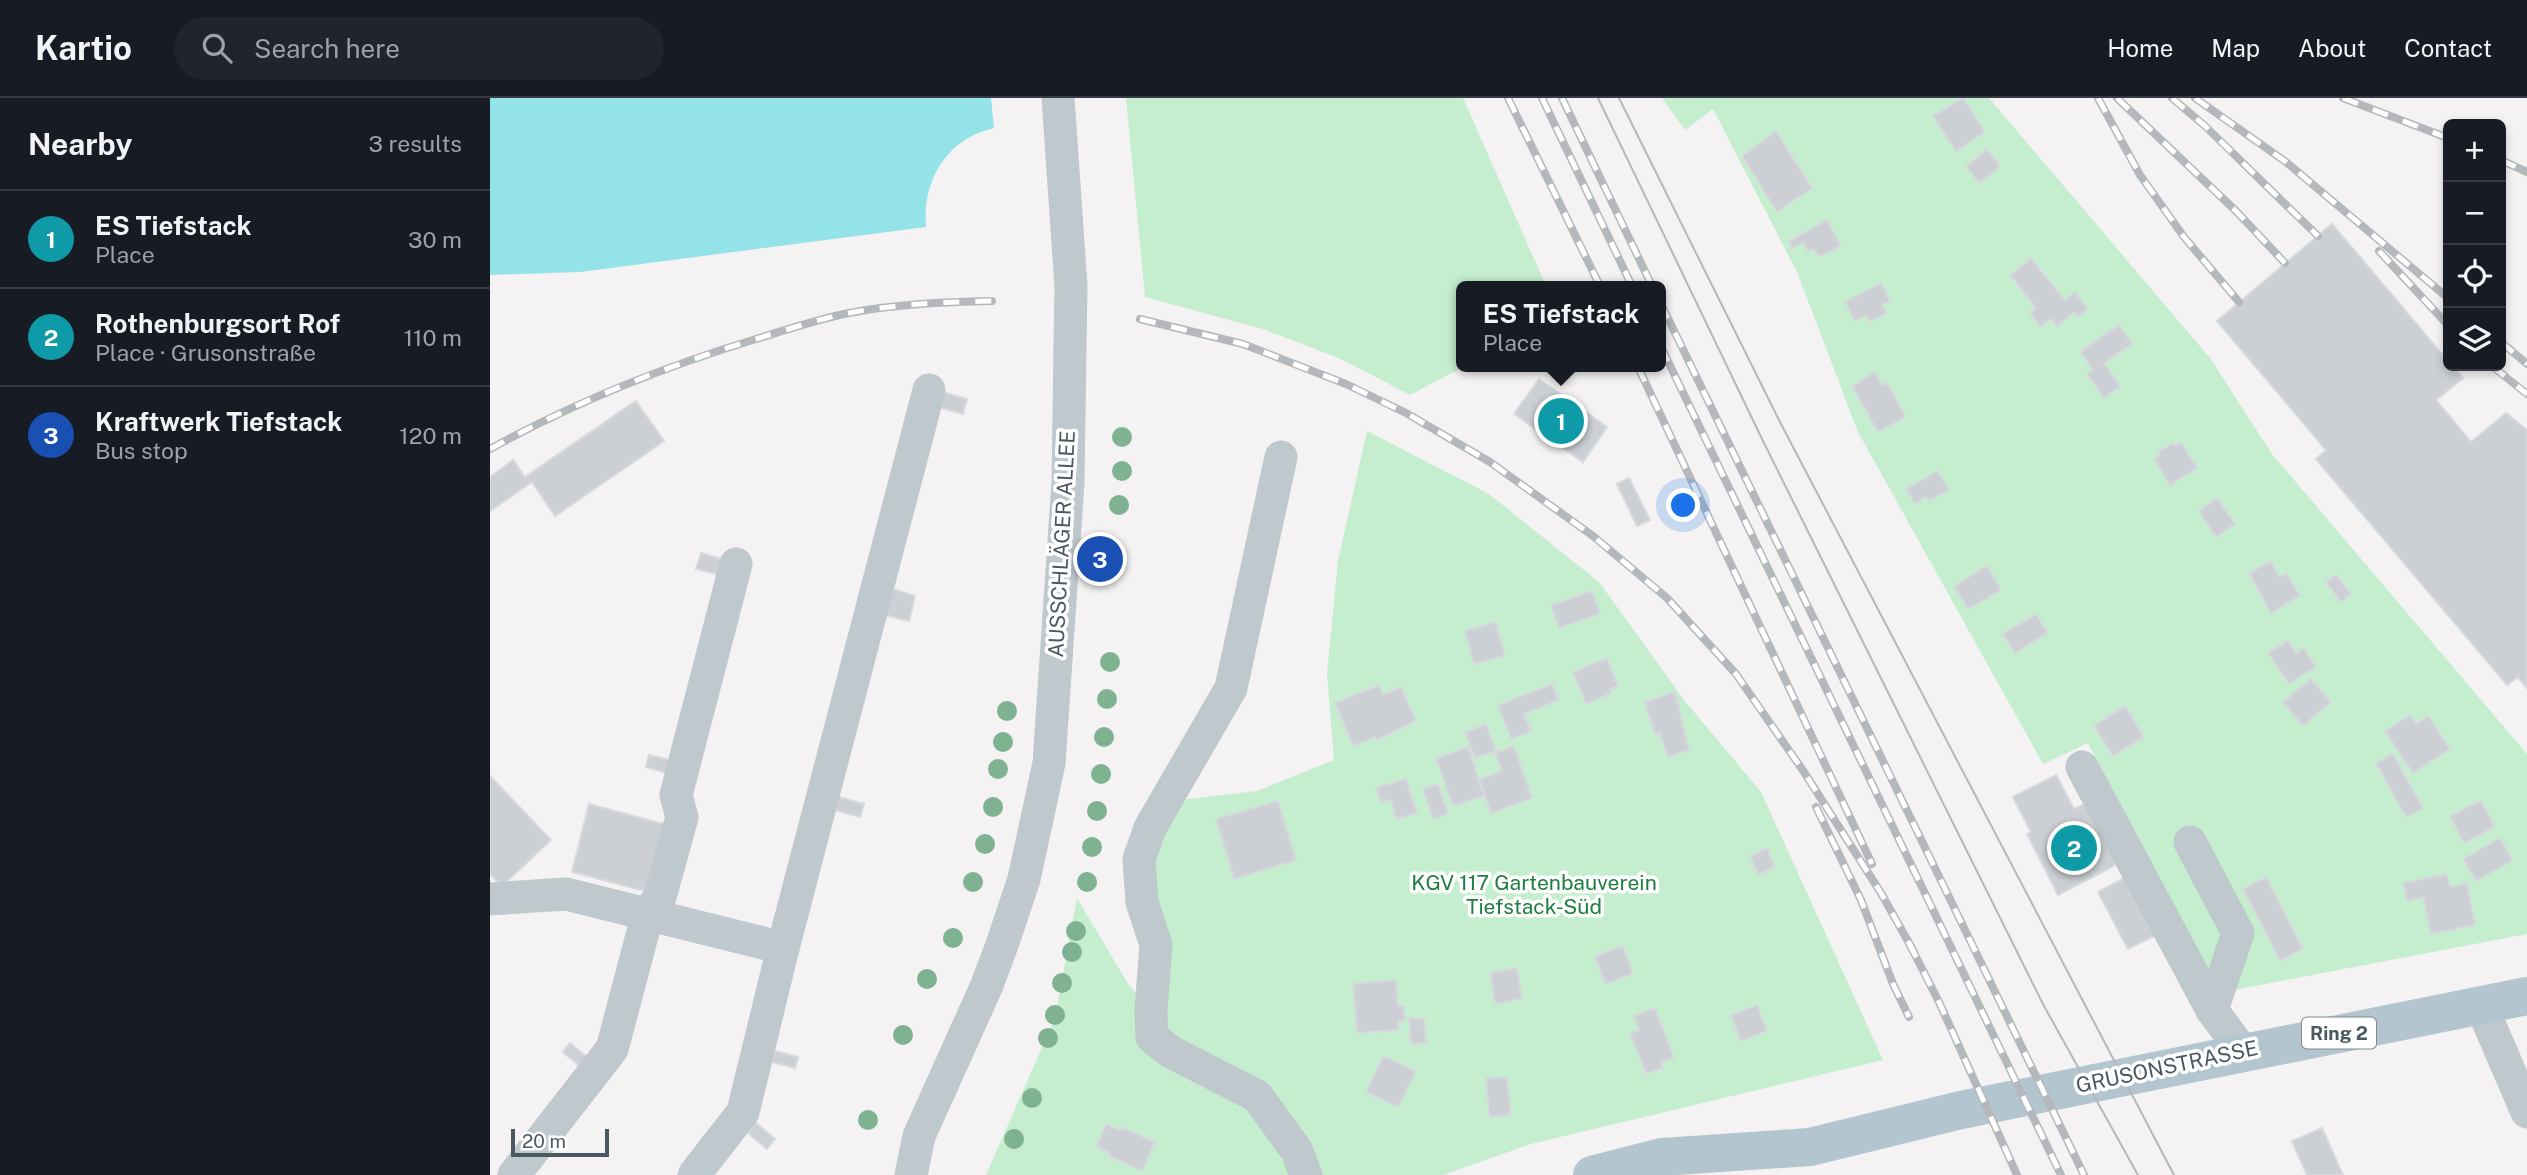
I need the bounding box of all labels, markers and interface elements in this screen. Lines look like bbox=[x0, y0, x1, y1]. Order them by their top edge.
search box bbox=[174, 17, 664, 80]
text: Kartio bbox=[35, 29, 132, 67]
icon: search bbox=[198, 29, 236, 67]
text: Search here bbox=[254, 33, 400, 64]
text: Home bbox=[2107, 34, 2173, 62]
text: Map bbox=[2211, 34, 2260, 62]
text: About bbox=[2298, 34, 2366, 62]
text: Contact bbox=[2404, 34, 2492, 62]
map controls bbox=[2443, 119, 2506, 371]
button: + bbox=[2443, 119, 2506, 182]
text: Nearby bbox=[28, 126, 132, 162]
text: 3 results bbox=[368, 130, 462, 157]
button: − bbox=[2443, 182, 2506, 245]
text: ES Tiefstack bbox=[95, 210, 252, 241]
text: 1 bbox=[46, 226, 56, 253]
text: 30 m bbox=[408, 226, 462, 253]
text: Place bbox=[95, 241, 155, 268]
button: locate bbox=[2443, 245, 2506, 308]
popup bbox=[1456, 281, 1666, 372]
text: ES Tiefstack bbox=[1483, 298, 1639, 329]
text: Rothenburgsort Rof bbox=[95, 308, 340, 339]
button: layers bbox=[2443, 308, 2506, 371]
text: 2 bbox=[44, 324, 58, 351]
text: 110 m bbox=[404, 324, 462, 351]
text: Place bbox=[1483, 329, 1542, 356]
text: Place · Grusonstraße bbox=[95, 339, 316, 366]
pin: 1 bbox=[1538, 395, 1584, 447]
text: Kraftwerk Tiefstack bbox=[95, 406, 342, 437]
text: 3 bbox=[43, 422, 59, 449]
text: 120 m bbox=[399, 422, 462, 449]
street label: AUSSCHLÄGER ALLEE bbox=[1043, 430, 1080, 658]
text: Bus stop bbox=[95, 437, 188, 464]
your location bbox=[1666, 488, 1700, 522]
pin: 3 bbox=[1077, 533, 1123, 585]
pin: 2 bbox=[2051, 822, 2097, 874]
park label: KGV 117 Gartenbauverein Tiefstack-Süd bbox=[1411, 870, 1657, 919]
road number: Ring 2 bbox=[2302, 1018, 2376, 1049]
street label: GRUSONSTRASSE bbox=[2074, 1035, 2260, 1098]
scale bar bbox=[511, 1126, 609, 1158]
text: 20 m bbox=[522, 1130, 566, 1152]

